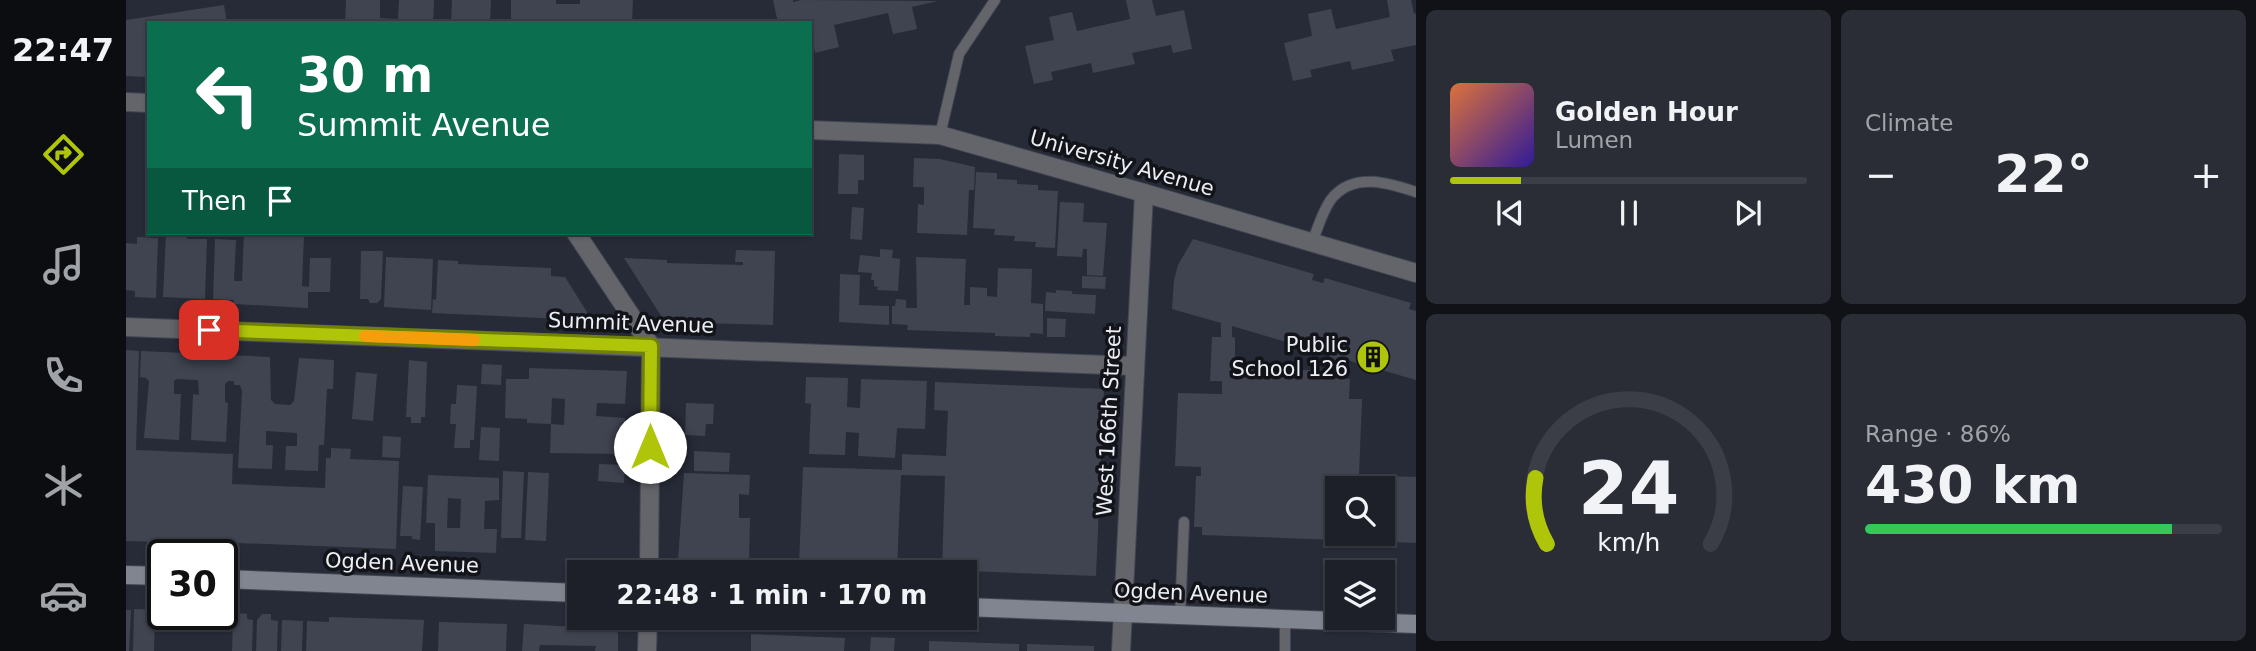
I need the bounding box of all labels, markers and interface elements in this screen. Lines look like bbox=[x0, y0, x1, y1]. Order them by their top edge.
text: 22:47 bbox=[12, 31, 114, 69]
text: 30 m bbox=[297, 47, 433, 104]
icon: left bbox=[182, 49, 273, 140]
text: Golden Hour bbox=[1555, 97, 1738, 127]
text: Summit Avenue bbox=[297, 106, 550, 144]
text: Climate bbox=[1865, 110, 1954, 136]
street label: University Avenue bbox=[1027, 125, 1217, 201]
text: Lumen bbox=[1555, 127, 1633, 153]
icon: directions bbox=[39, 130, 88, 179]
text: 22° bbox=[1994, 144, 2093, 204]
text: − bbox=[1865, 153, 1897, 197]
text: + bbox=[2190, 153, 2222, 197]
icon: arrive bbox=[261, 182, 299, 220]
text: Then bbox=[182, 186, 247, 216]
icon: previous bbox=[1491, 194, 1529, 232]
icon: pause bbox=[1610, 194, 1648, 232]
icon: next bbox=[1729, 194, 1767, 232]
icon: music bbox=[39, 240, 88, 289]
pin bbox=[179, 300, 239, 360]
street label: Summit Avenue bbox=[547, 308, 715, 338]
icon: arrive bbox=[190, 311, 228, 349]
street label: West 166th Street bbox=[1092, 325, 1126, 517]
place label: Public School 126 bbox=[1232, 333, 1348, 381]
building icon: Public School 126 bbox=[1354, 338, 1392, 376]
icon: phone bbox=[39, 351, 88, 400]
position arrow bbox=[613, 410, 687, 484]
text: Range · 86% bbox=[1865, 421, 2011, 447]
text: 24 bbox=[1578, 446, 1679, 531]
text: 430 km bbox=[1865, 455, 2080, 515]
icon: climate bbox=[39, 461, 88, 510]
map controls bbox=[1325, 476, 1395, 630]
button: search bbox=[1325, 476, 1395, 546]
text: km/h bbox=[1597, 527, 1660, 556]
speed limit sign: 30 bbox=[147, 539, 238, 630]
street label: Ogden Avenue bbox=[325, 548, 479, 578]
button: layers bbox=[1325, 560, 1395, 630]
icon: car bbox=[39, 571, 88, 620]
street label: Ogden Avenue bbox=[1114, 578, 1268, 608]
text: 22:48 · 1 min · 170 m bbox=[617, 580, 927, 610]

